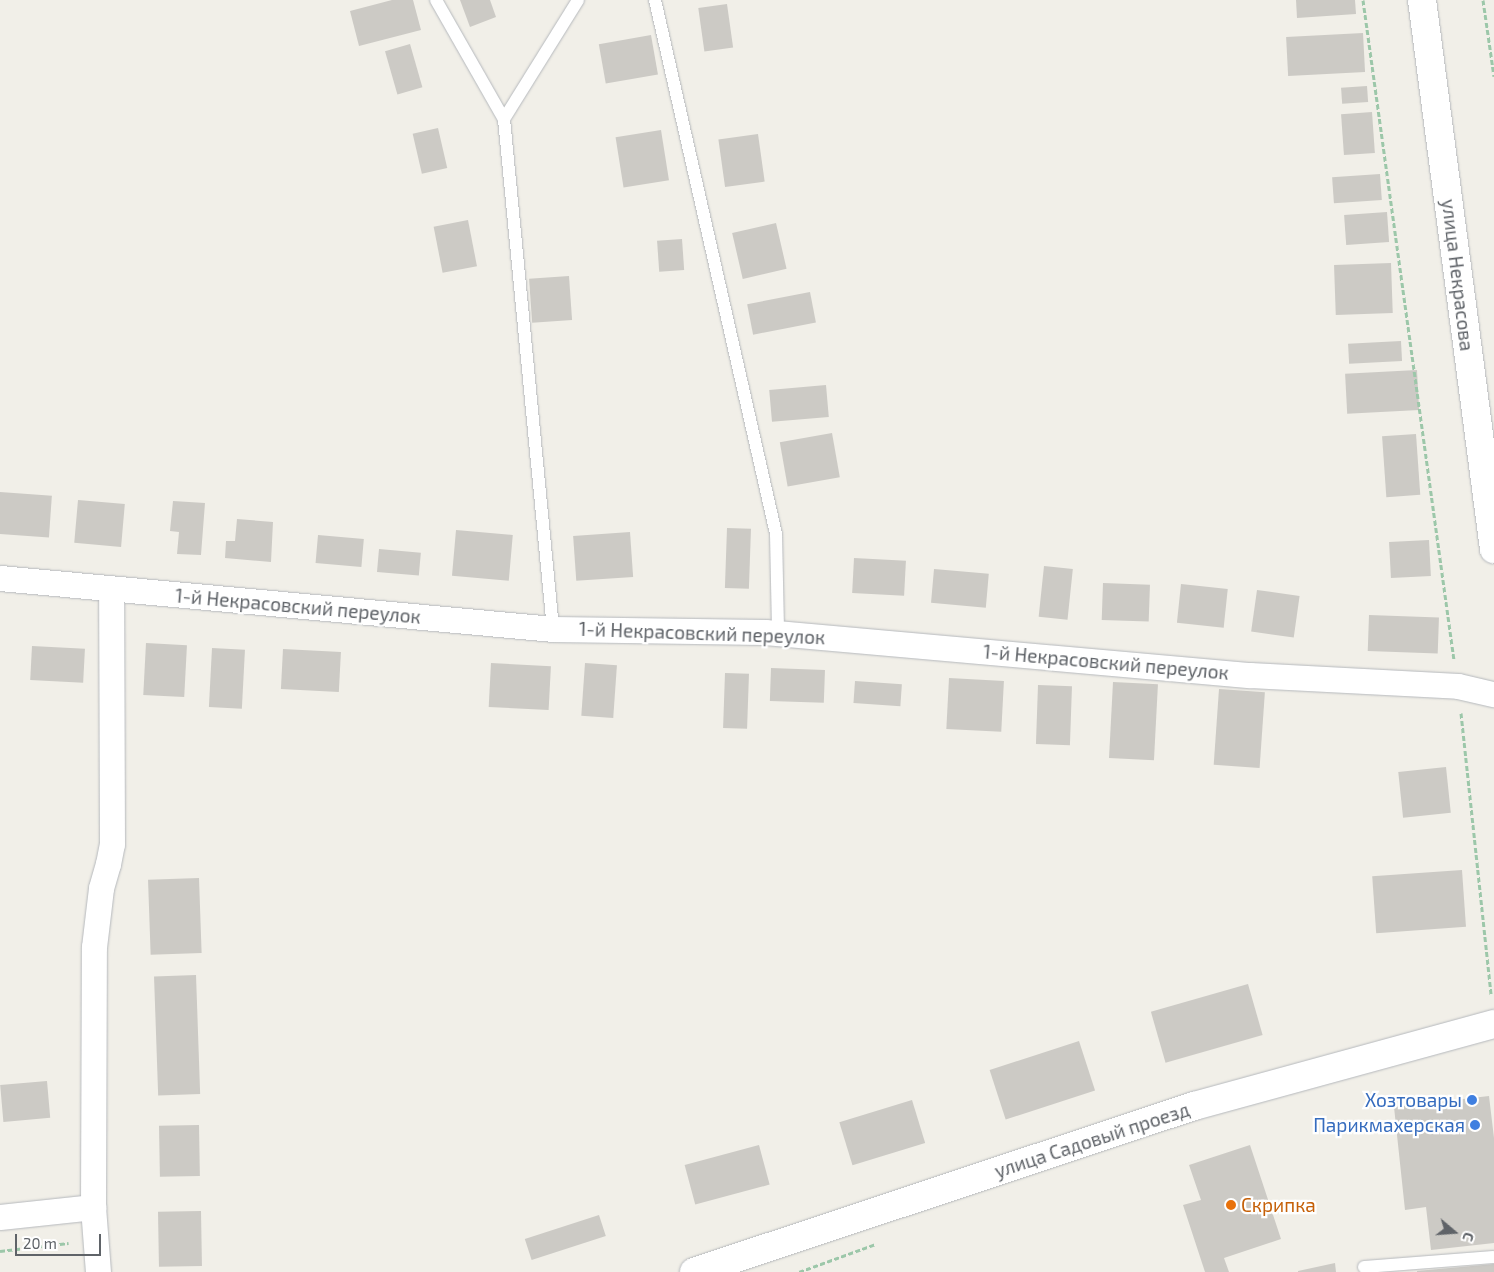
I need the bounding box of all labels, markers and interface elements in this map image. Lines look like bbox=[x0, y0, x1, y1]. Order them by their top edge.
street label: улица Некрасова bbox=[1437, 198, 1479, 352]
street label: 1-й Некрасовский переулок bbox=[174, 584, 422, 628]
street label: 1-й Некрасовский переулок bbox=[578, 617, 826, 649]
street label: 1-й Некрасовский переулок bbox=[982, 640, 1230, 684]
place label: Хозтовары bbox=[1365, 1089, 1462, 1111]
marker: Хозтовары bbox=[1466, 1094, 1478, 1106]
street label: улица Садовый проезд bbox=[992, 1098, 1192, 1182]
place label: Парикмахерская bbox=[1313, 1114, 1465, 1136]
marker: Парикмахерская bbox=[1469, 1119, 1481, 1131]
place label: Скрипка bbox=[1241, 1194, 1316, 1216]
marker: Скрипка bbox=[1225, 1199, 1237, 1211]
north arrow bbox=[1429, 1207, 1479, 1257]
scale bar bbox=[18, 1224, 104, 1256]
text: С bbox=[1459, 1230, 1478, 1243]
text: 20 m bbox=[23, 1234, 57, 1252]

